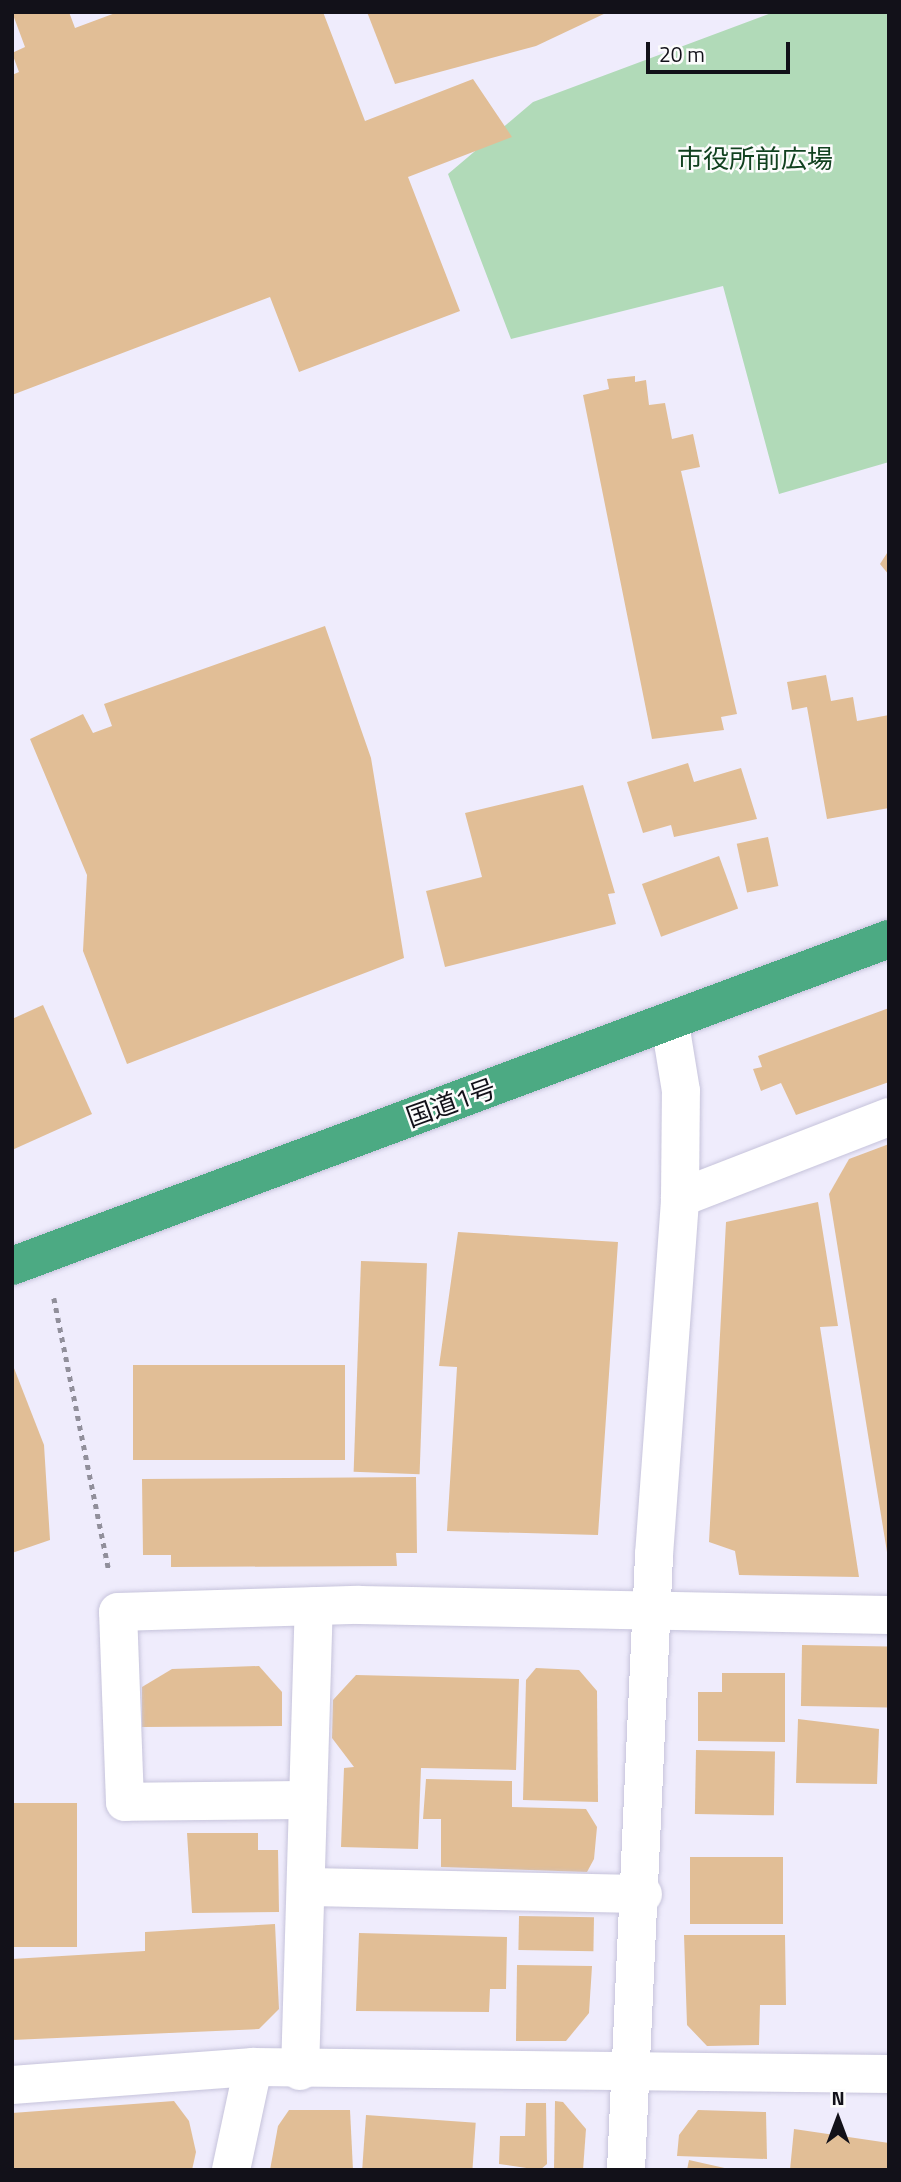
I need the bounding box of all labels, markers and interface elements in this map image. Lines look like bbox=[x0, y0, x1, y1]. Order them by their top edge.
scale bar bbox=[649, 28, 792, 72]
text: 20 m bbox=[659, 38, 705, 70]
park label: 市役所前広場 bbox=[677, 143, 833, 175]
street label: 国道1号 bbox=[402, 1073, 500, 1133]
text: N bbox=[831, 2083, 845, 2112]
north arrow bbox=[803, 2084, 873, 2154]

